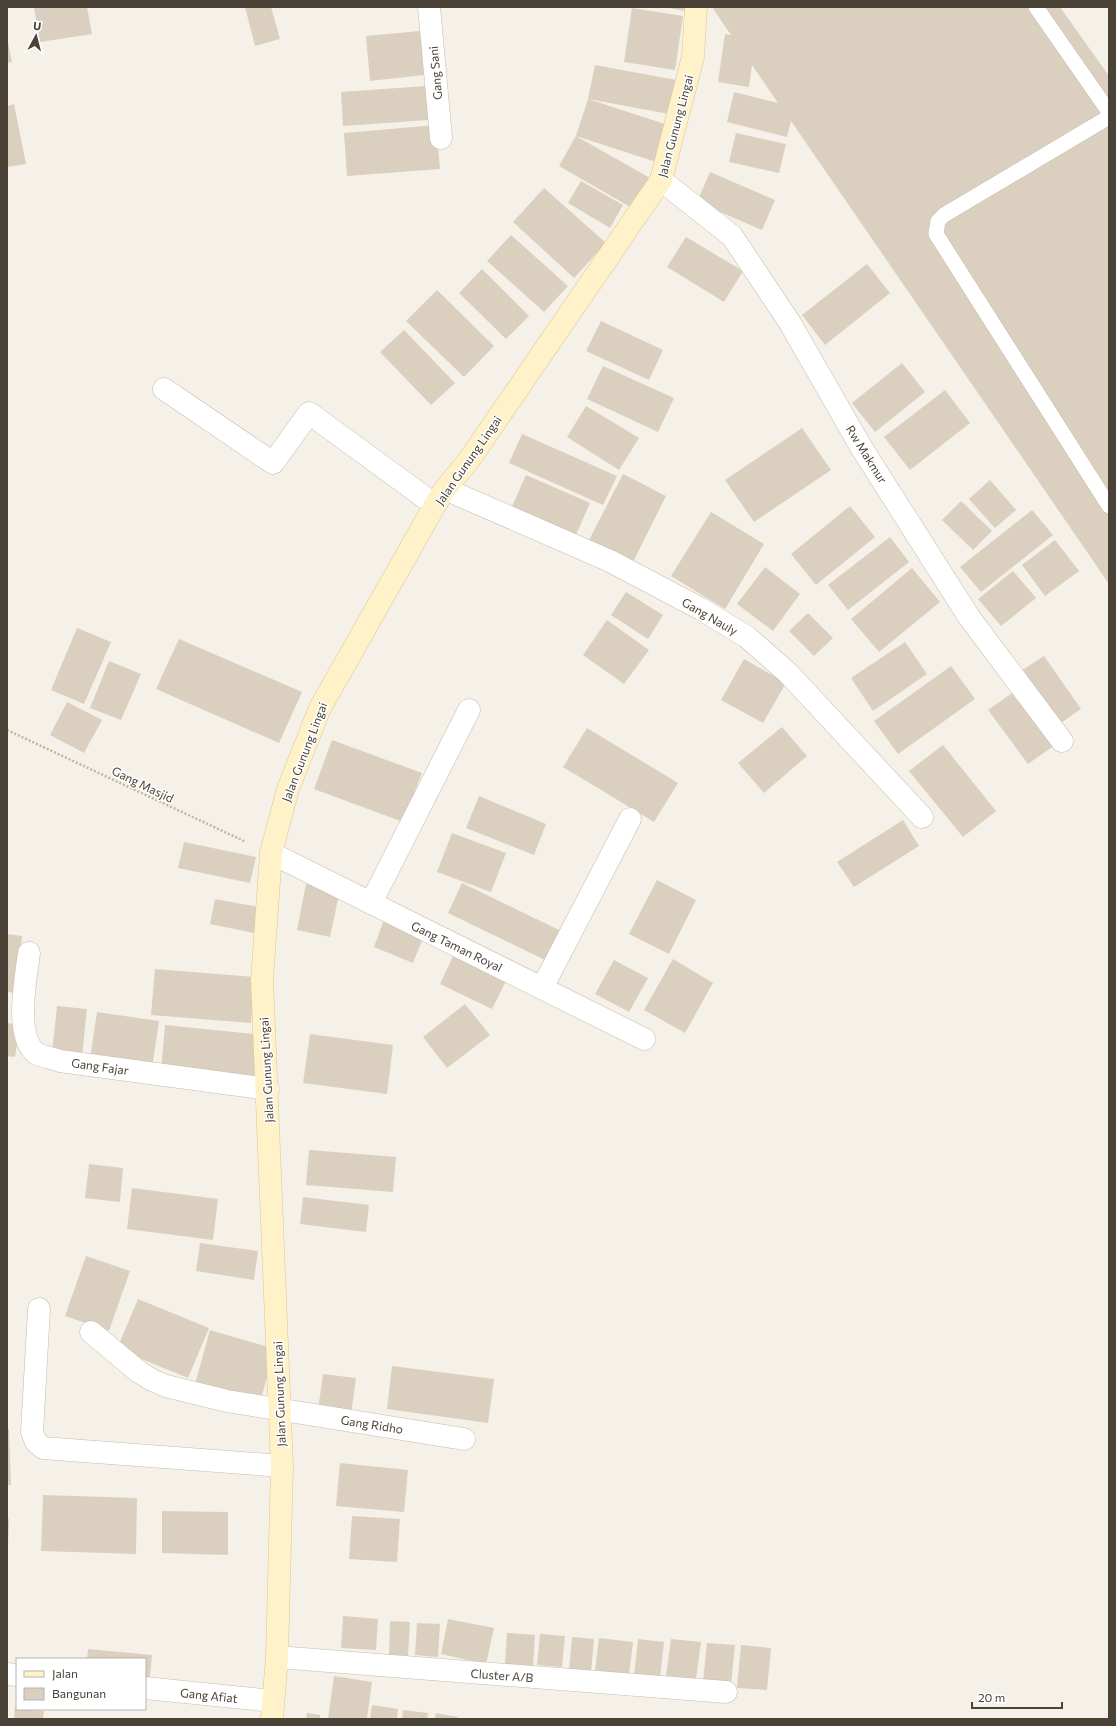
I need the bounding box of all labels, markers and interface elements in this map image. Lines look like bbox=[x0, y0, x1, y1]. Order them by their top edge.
north arrow bbox=[16, 16, 56, 56]
text: U bbox=[33, 19, 42, 33]
street label: Gang Sani bbox=[426, 45, 444, 101]
street label: Jalan Gunung Lingai bbox=[655, 73, 696, 179]
street label: Jalan Gunung Lingai bbox=[432, 413, 505, 508]
street label: Rw Makmur bbox=[844, 422, 891, 486]
street label: Gang Nauly bbox=[680, 594, 740, 638]
street label: Jalan Gunung Lingai bbox=[279, 700, 330, 804]
street label: Gang Masjid bbox=[110, 763, 176, 805]
street label: Gang Taman Royal bbox=[409, 918, 505, 974]
street label: Jalan Gunung Lingai bbox=[256, 1017, 277, 1123]
street label: Gang Fajar bbox=[70, 1055, 130, 1077]
street label: Jalan Gunung Lingai bbox=[270, 1341, 289, 1447]
street label: Gang Ridho bbox=[340, 1412, 404, 1436]
legend bbox=[16, 1658, 146, 1710]
text: Jalan bbox=[52, 1666, 78, 1681]
street label: Cluster A/B bbox=[470, 1666, 534, 1684]
scale bar bbox=[972, 1684, 1062, 1710]
street label: Gang Afiat bbox=[180, 1685, 239, 1705]
text: Bangunan bbox=[52, 1686, 106, 1700]
text: 20 m bbox=[978, 1690, 1005, 1704]

